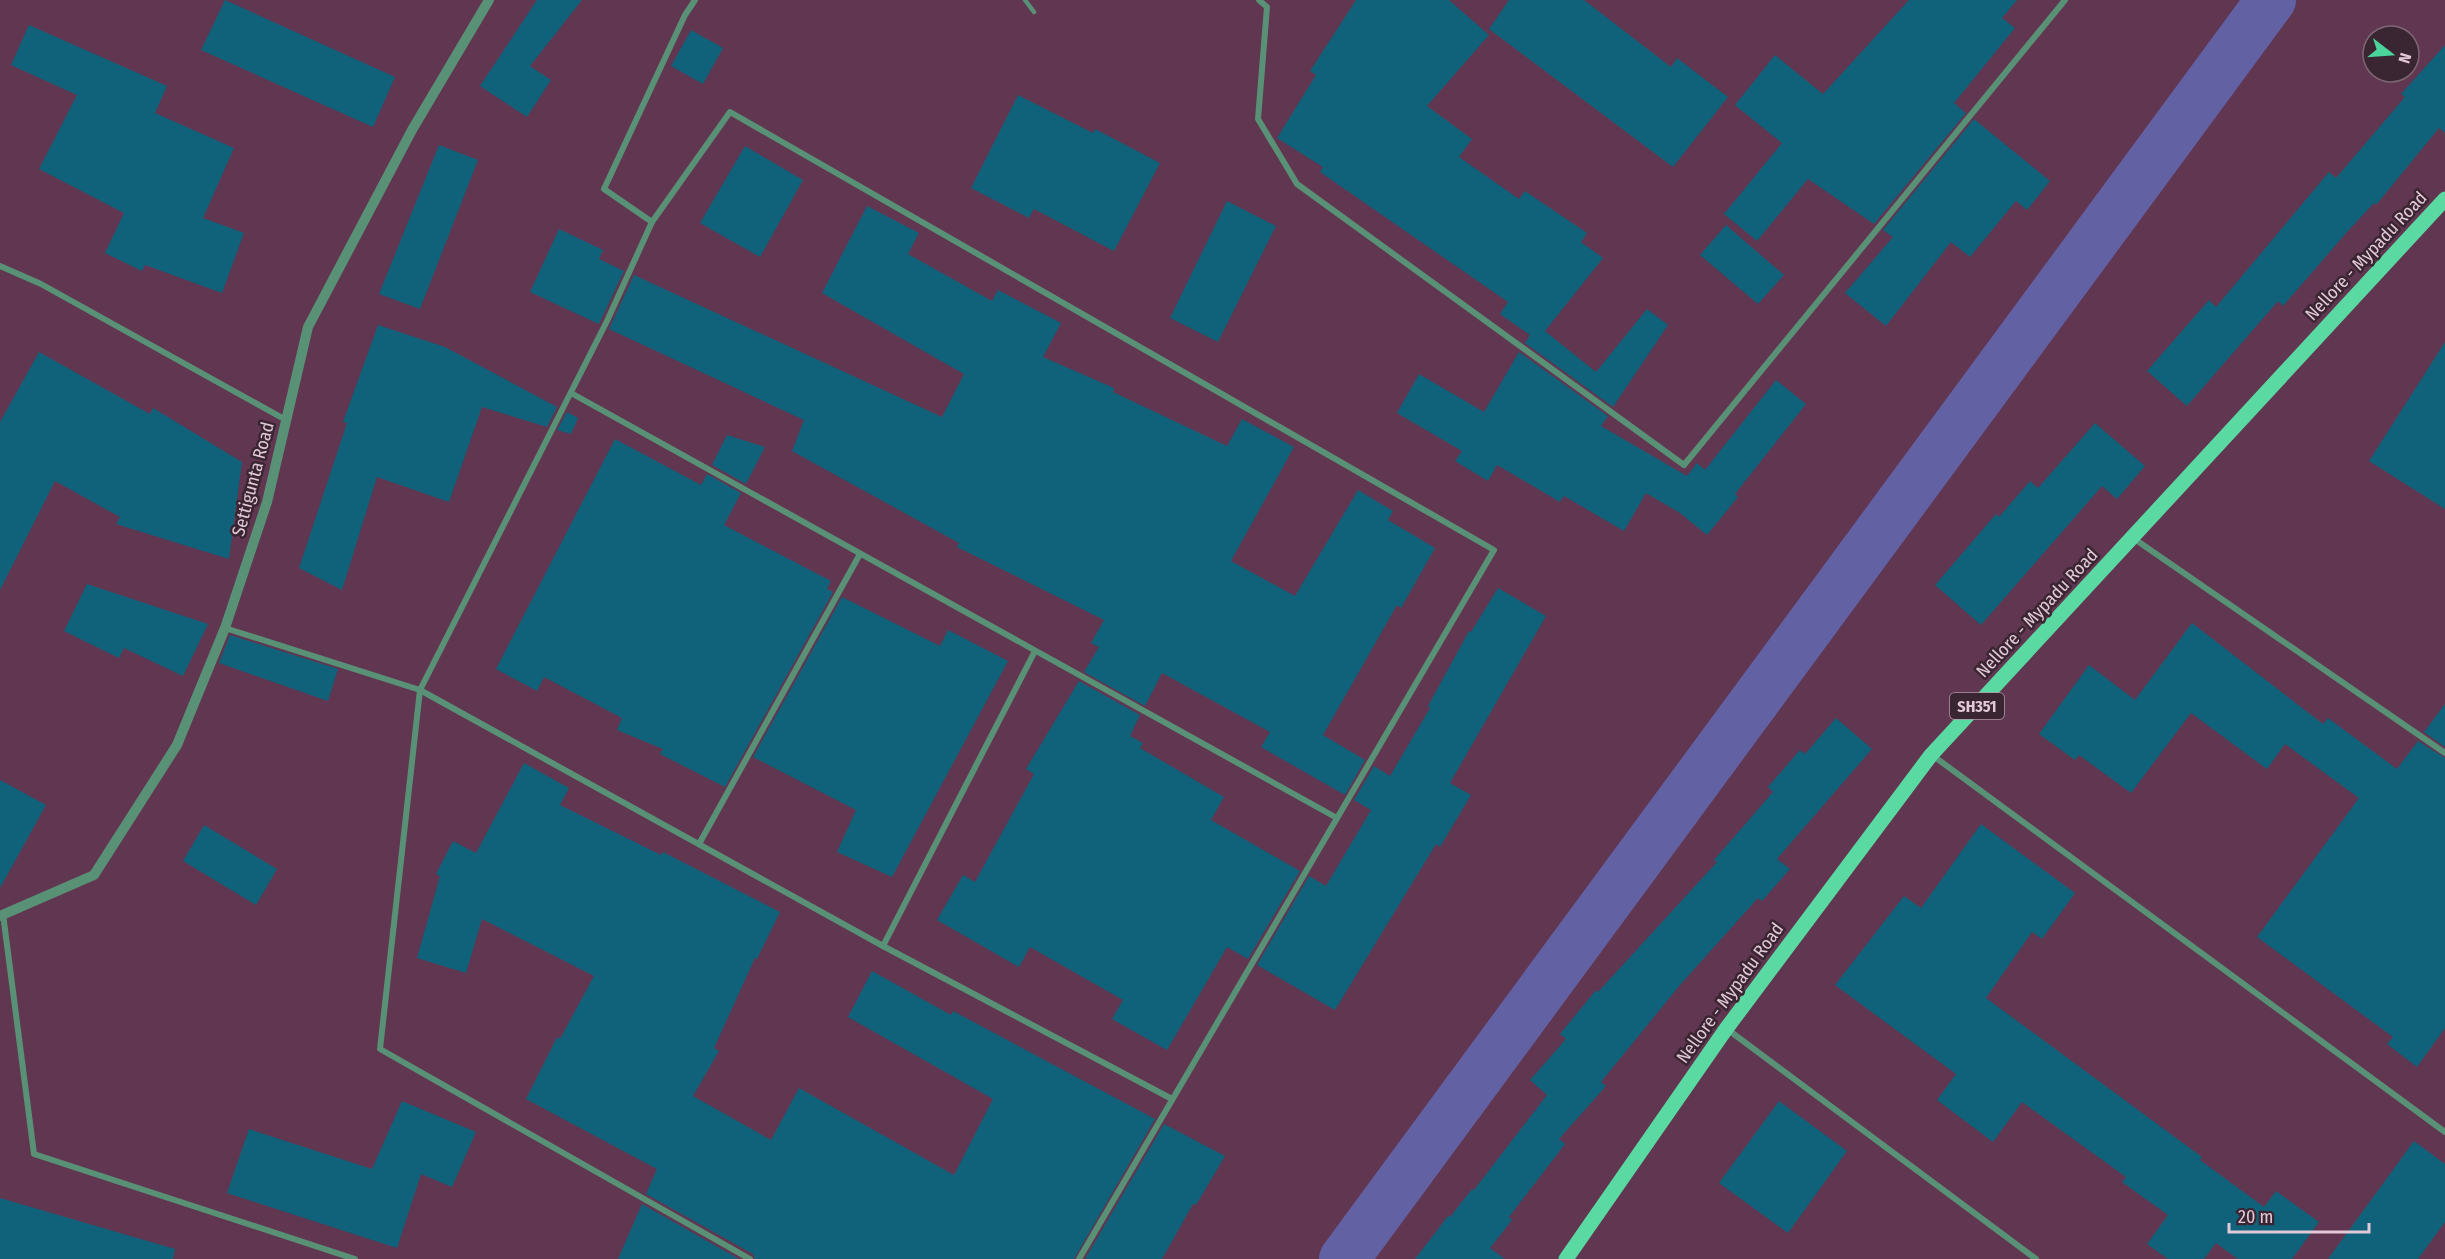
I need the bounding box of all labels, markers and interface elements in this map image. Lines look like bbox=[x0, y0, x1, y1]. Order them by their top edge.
north arrow bbox=[2361, 24, 2421, 84]
text: N bbox=[2394, 51, 2415, 66]
street label: Nellore - Mypadu Road bbox=[2301, 187, 2431, 325]
street label: Settigunta Road bbox=[227, 419, 279, 539]
street label: Nellore - Mypadu Road bbox=[1972, 544, 2102, 682]
road number: SH351 bbox=[1950, 693, 2004, 719]
street label: Nellore - Mypadu Road bbox=[1672, 919, 1788, 1067]
scale bar bbox=[2229, 1196, 2368, 1234]
text: 20 m bbox=[2238, 1206, 2273, 1228]

